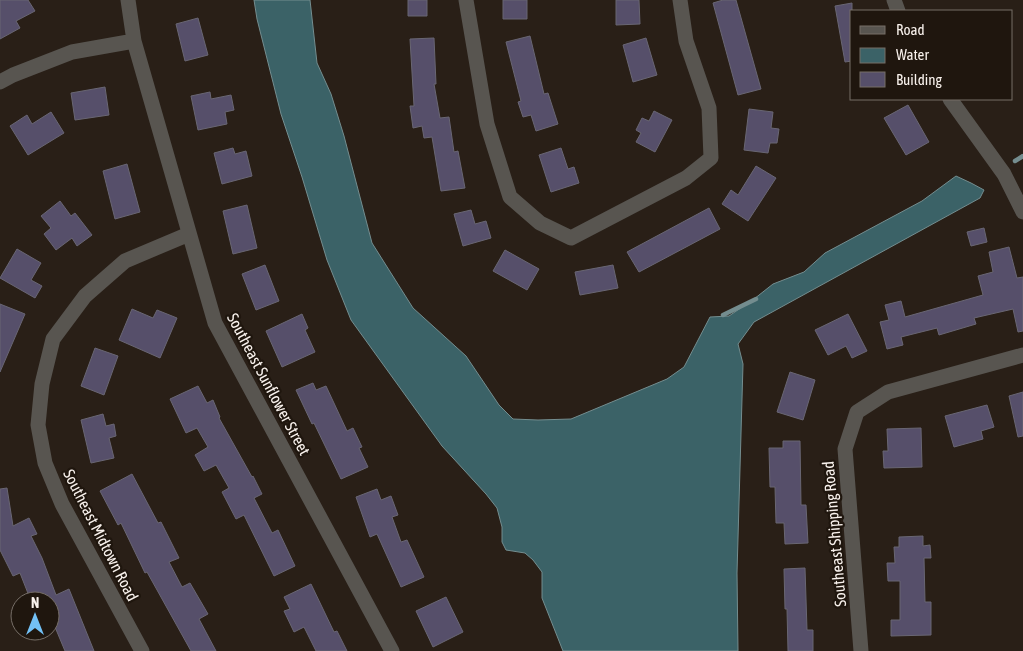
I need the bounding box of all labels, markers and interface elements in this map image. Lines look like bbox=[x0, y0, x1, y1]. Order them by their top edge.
legend bbox=[850, 10, 1013, 100]
text: Road bbox=[896, 21, 925, 38]
text: Water bbox=[896, 46, 929, 63]
text: Building bbox=[896, 71, 942, 88]
street label: Southeast Sunflower Street bbox=[224, 310, 314, 458]
street label: Southeast Shipping Road bbox=[819, 460, 850, 607]
street label: Southeast Midtown Road bbox=[60, 466, 142, 604]
north arrow bbox=[10, 591, 60, 641]
text: N bbox=[31, 595, 39, 611]

